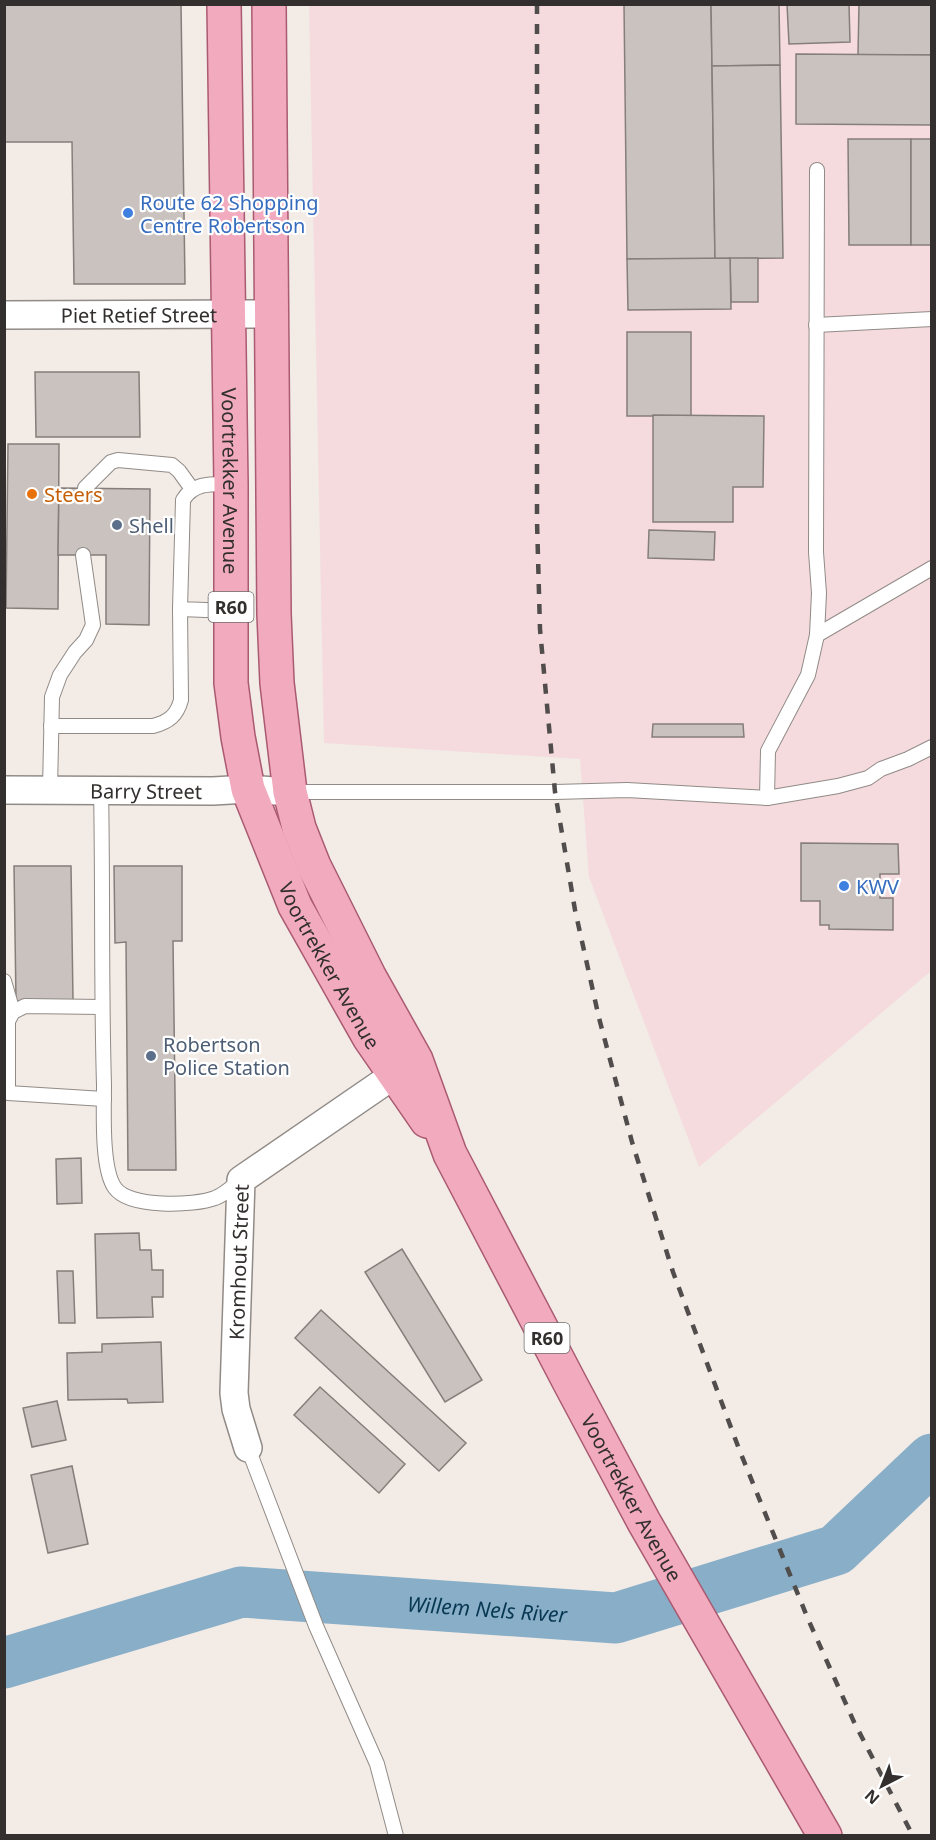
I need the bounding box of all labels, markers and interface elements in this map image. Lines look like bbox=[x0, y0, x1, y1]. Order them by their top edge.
place label: Route 62 Shopping Centre Robertson bbox=[140, 189, 319, 239]
marker: Route 62 Shopping Centre Robertson bbox=[121, 206, 135, 220]
street label: Piet Retief Street bbox=[61, 301, 217, 328]
street label: Voortrekker Avenue bbox=[216, 387, 245, 574]
place label: Steers bbox=[44, 481, 103, 508]
marker: Steers bbox=[25, 487, 39, 501]
place label: Shell bbox=[129, 512, 174, 539]
marker: Shell bbox=[110, 518, 124, 532]
road number: R60 bbox=[208, 592, 254, 622]
street label: Barry Street bbox=[90, 777, 202, 804]
place label: KWV bbox=[856, 873, 899, 900]
street label: Voortrekker Avenue bbox=[273, 878, 387, 1054]
marker: KWV bbox=[837, 879, 851, 893]
place label: Robertson Police Station bbox=[163, 1031, 290, 1081]
marker: Robertson Police Station bbox=[144, 1049, 158, 1063]
street label: Kromhout Street bbox=[222, 1183, 254, 1341]
road number: R60 bbox=[524, 1323, 570, 1353]
street label: Voortrekker Avenue bbox=[575, 1409, 689, 1586]
water label: Willem Nels River bbox=[406, 1590, 569, 1629]
north arrow bbox=[852, 1756, 912, 1816]
text: N bbox=[860, 1785, 884, 1810]

